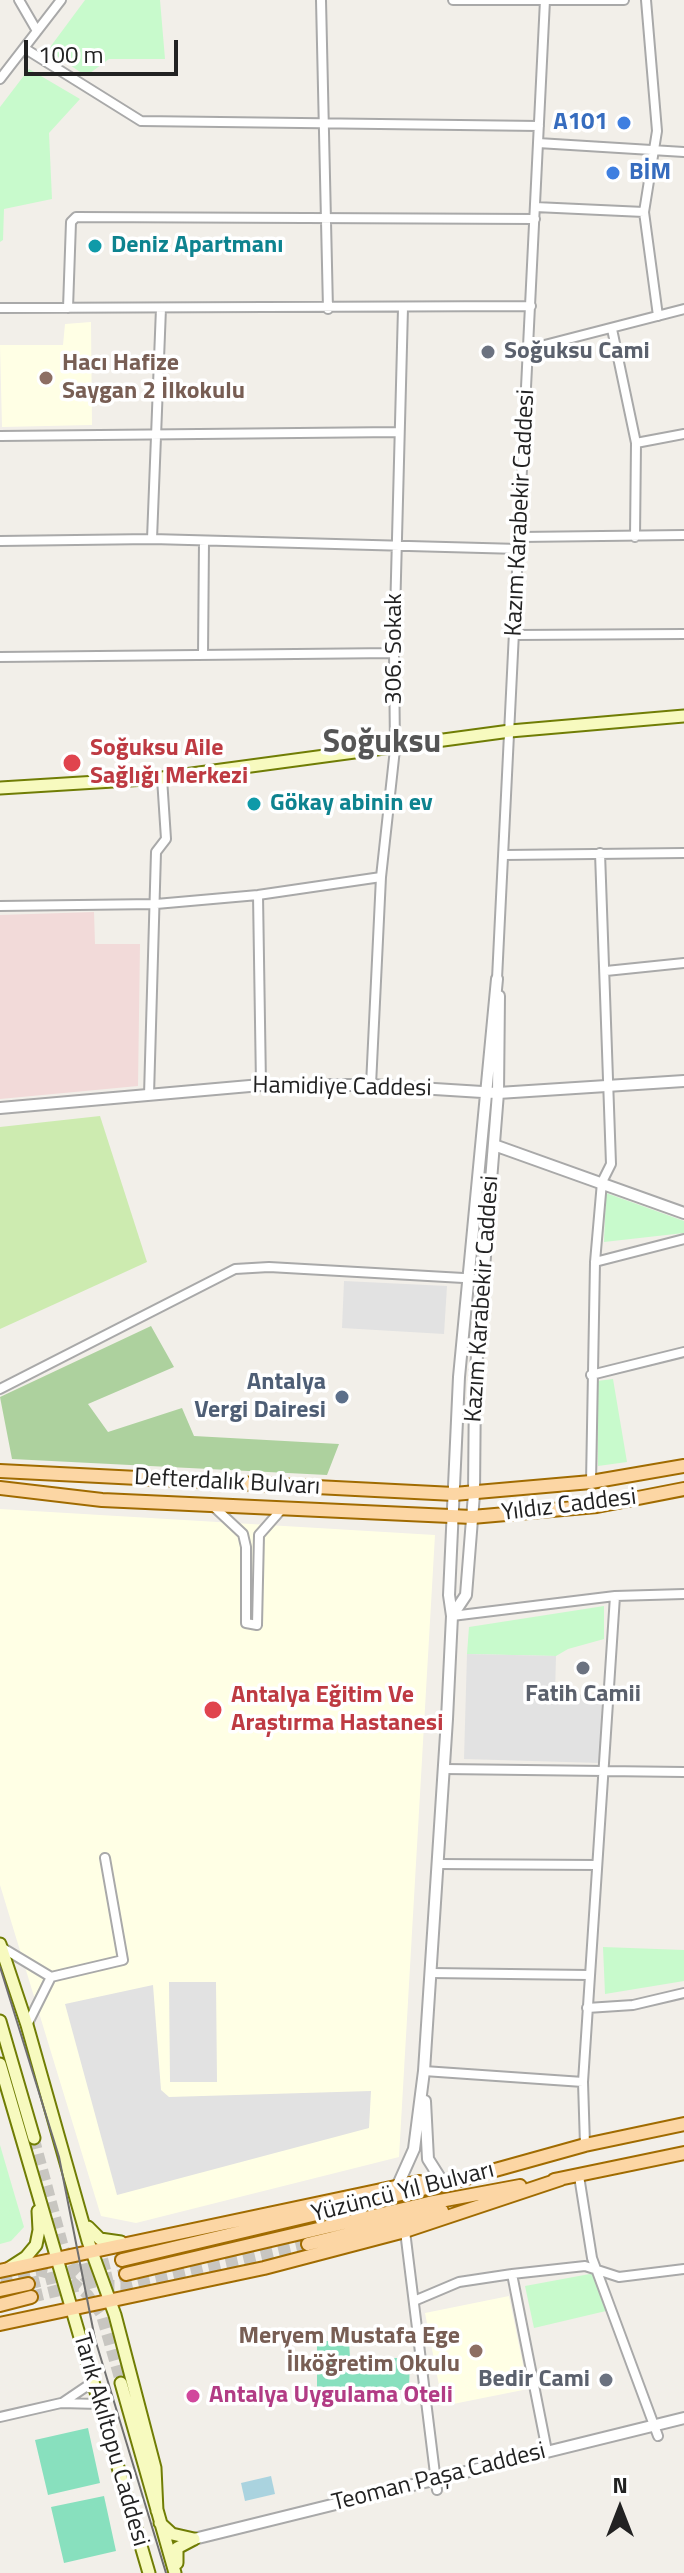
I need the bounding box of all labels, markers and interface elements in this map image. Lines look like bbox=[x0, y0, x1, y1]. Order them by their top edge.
scale bar bbox=[28, 24, 182, 74]
text: 100 m bbox=[38, 36, 104, 72]
place label: A101 bbox=[553, 109, 608, 137]
marker: A101 bbox=[615, 114, 633, 132]
place label: BİM bbox=[629, 159, 671, 187]
marker: BİM bbox=[604, 164, 622, 182]
place label: Deniz Apartmanı bbox=[111, 232, 283, 260]
marker: Deniz Apartmanı bbox=[86, 237, 104, 255]
place label: Soğuksu Cami bbox=[504, 338, 650, 366]
marker: Soğuksu Cami bbox=[479, 343, 497, 361]
place label: Hacı Hafize Saygan 2 İlkokulu bbox=[62, 350, 245, 406]
marker: Hacı Hafize Saygan 2 İlkokulu bbox=[37, 369, 55, 387]
street label: Kazım Karabekir Caddesi bbox=[500, 389, 542, 637]
street label: 306. Sokak bbox=[381, 593, 409, 705]
district label: Soğuksu bbox=[323, 725, 441, 763]
place label: Soğuksu Aile Sağlığı Merkezi bbox=[90, 735, 248, 791]
marker: Soğuksu Aile Sağlığı Merkezi bbox=[61, 752, 83, 774]
place label: Gökay abinin ev bbox=[270, 790, 433, 818]
marker: Gökay abinin ev bbox=[245, 795, 263, 813]
street label: Hamidiye Caddesi bbox=[252, 1072, 432, 1104]
street label: Kazım Karabekir Caddesi bbox=[460, 1175, 506, 1423]
place label: Antalya Vergi Dairesi bbox=[194, 1369, 326, 1425]
marker: Antalya Vergi Dairesi bbox=[333, 1388, 351, 1406]
street label: Defterdalık Bulvarı bbox=[133, 1464, 321, 1502]
street label: Yıldız Caddesi bbox=[500, 1483, 638, 1529]
marker: Fatih Camii bbox=[574, 1659, 592, 1677]
place label: Fatih Camii bbox=[525, 1681, 641, 1709]
place label: Antalya Eğitim Ve Araştırma Hastanesi bbox=[231, 1682, 443, 1738]
marker: Antalya Eğitim Ve Araştırma Hastanesi bbox=[202, 1699, 224, 1721]
street label: Yüzüncü Yıl Bulvarı bbox=[309, 2156, 497, 2230]
place label: Meryem Mustafa Ege İlköğretim Okulu bbox=[239, 2323, 460, 2379]
street label: Tarık Akıltopu Caddesi bbox=[66, 2330, 154, 2550]
marker: Meryem Mustafa Ege İlköğretim Okulu bbox=[467, 2342, 485, 2360]
place label: Bedir Cami bbox=[478, 2366, 590, 2394]
marker: Bedir Cami bbox=[597, 2371, 615, 2389]
place label: Antalya Uygulama Oteli bbox=[209, 2382, 453, 2410]
marker: Antalya Uygulama Oteli bbox=[184, 2387, 202, 2405]
street label: Teoman Paşa Caddesi bbox=[329, 2438, 549, 2518]
text: N bbox=[612, 2468, 628, 2502]
north arrow bbox=[580, 2469, 660, 2549]

